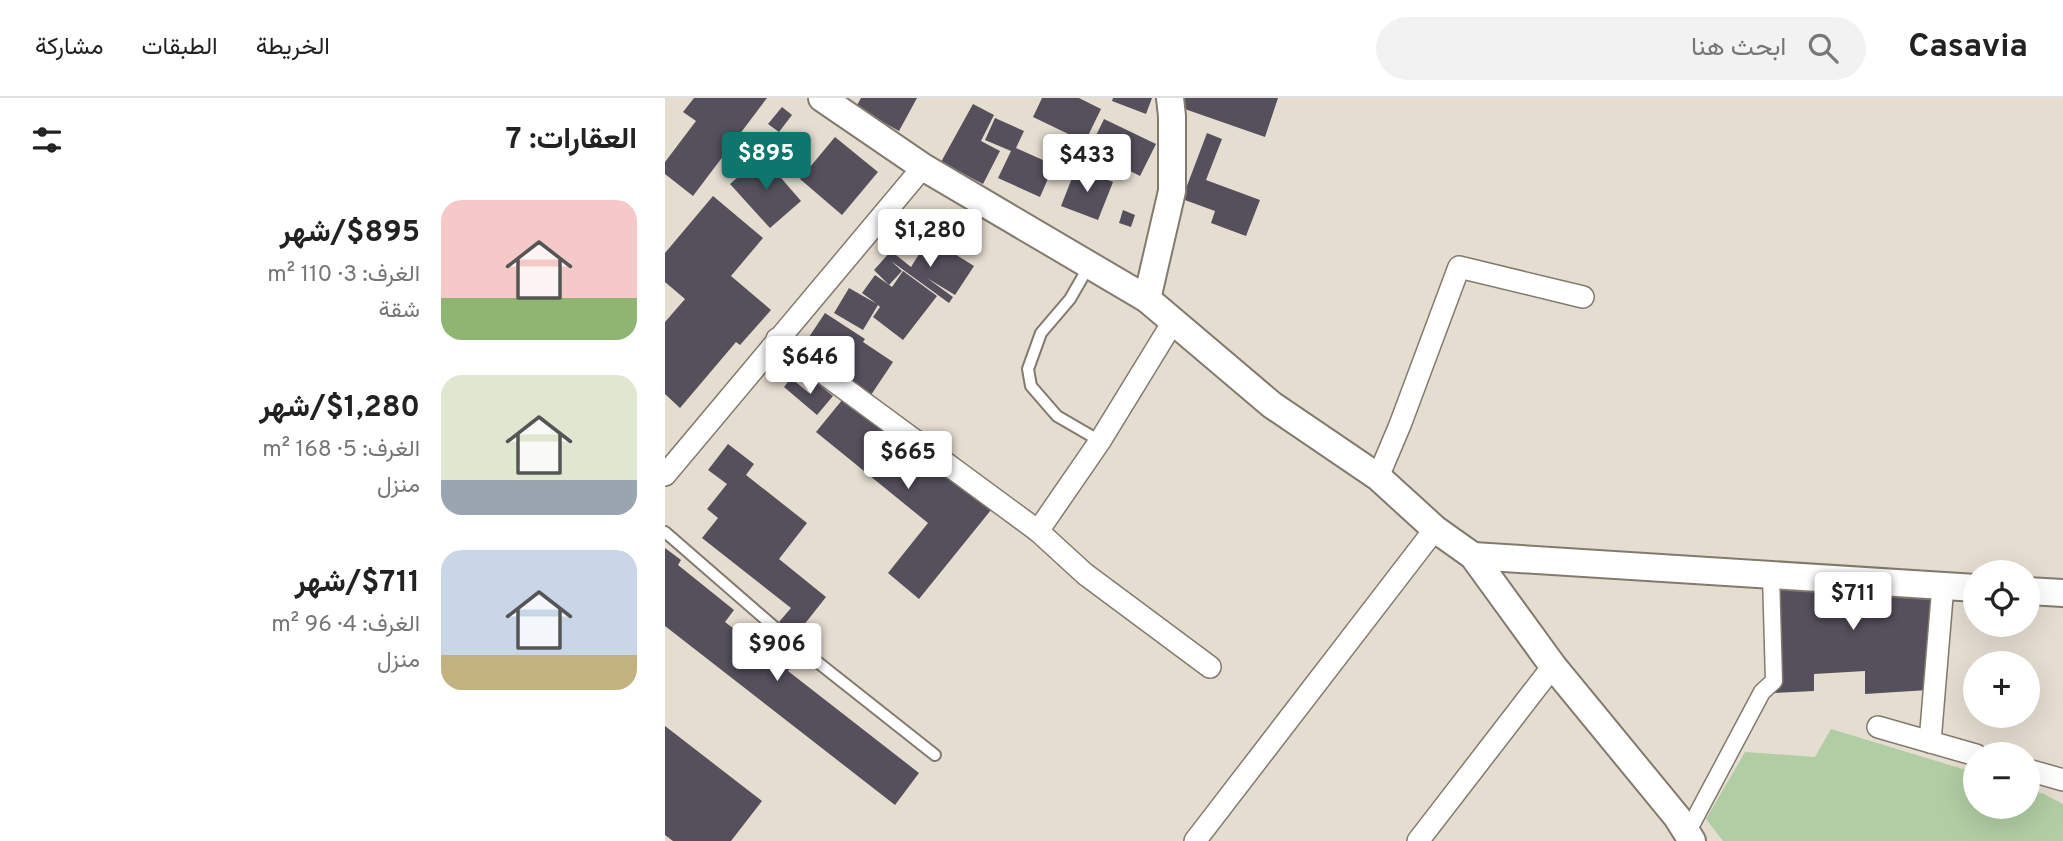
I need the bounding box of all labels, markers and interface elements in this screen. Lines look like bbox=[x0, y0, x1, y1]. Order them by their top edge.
search box bbox=[1376, 17, 1866, 80]
text: Casavia bbox=[1908, 27, 2028, 69]
icon: search bbox=[1804, 29, 1842, 67]
text: ابحث هنا bbox=[1691, 32, 1786, 65]
text: مشاركة bbox=[35, 33, 103, 63]
text: الطبقات bbox=[141, 33, 218, 63]
text: الخريطة bbox=[256, 33, 330, 63]
icon: filters bbox=[28, 121, 66, 159]
text: العقارات: 7 bbox=[506, 122, 637, 159]
pin: $895 bbox=[725, 132, 807, 192]
pin: $433 bbox=[1046, 134, 1128, 194]
text: $895 bbox=[738, 140, 794, 169]
text: $433 bbox=[1059, 142, 1115, 171]
pin: $1,280 bbox=[873, 209, 987, 269]
text: $895/شهر bbox=[280, 215, 420, 252]
text: $1,280 bbox=[894, 217, 966, 246]
icon: home bbox=[497, 228, 581, 312]
text: الغرف: 3 · 110 m² bbox=[267, 261, 420, 290]
text: شقة bbox=[378, 297, 420, 326]
pin: $646 bbox=[769, 336, 851, 396]
text: $646 bbox=[782, 344, 838, 373]
text: $1,280/شهر bbox=[259, 390, 420, 427]
icon: home bbox=[497, 403, 581, 487]
pin: $665 bbox=[867, 432, 949, 491]
text: الغرف: 5 · 168 m² bbox=[262, 436, 420, 465]
text: $665 bbox=[880, 439, 936, 468]
text: منزل bbox=[377, 472, 420, 501]
map controls bbox=[1963, 560, 2040, 819]
button: locate bbox=[1963, 560, 2040, 637]
text: $711/شهر bbox=[295, 565, 420, 602]
pin: $711 bbox=[1812, 573, 1894, 632]
icon: home bbox=[497, 578, 581, 662]
text: $711 bbox=[1830, 580, 1876, 609]
text: الغرف: 4 · 96 m² bbox=[271, 611, 420, 640]
pin: $906 bbox=[736, 624, 818, 683]
text: $906 bbox=[748, 631, 806, 660]
text: منزل bbox=[377, 647, 420, 676]
button: + bbox=[1963, 651, 2040, 728]
button: − bbox=[1963, 742, 2040, 819]

